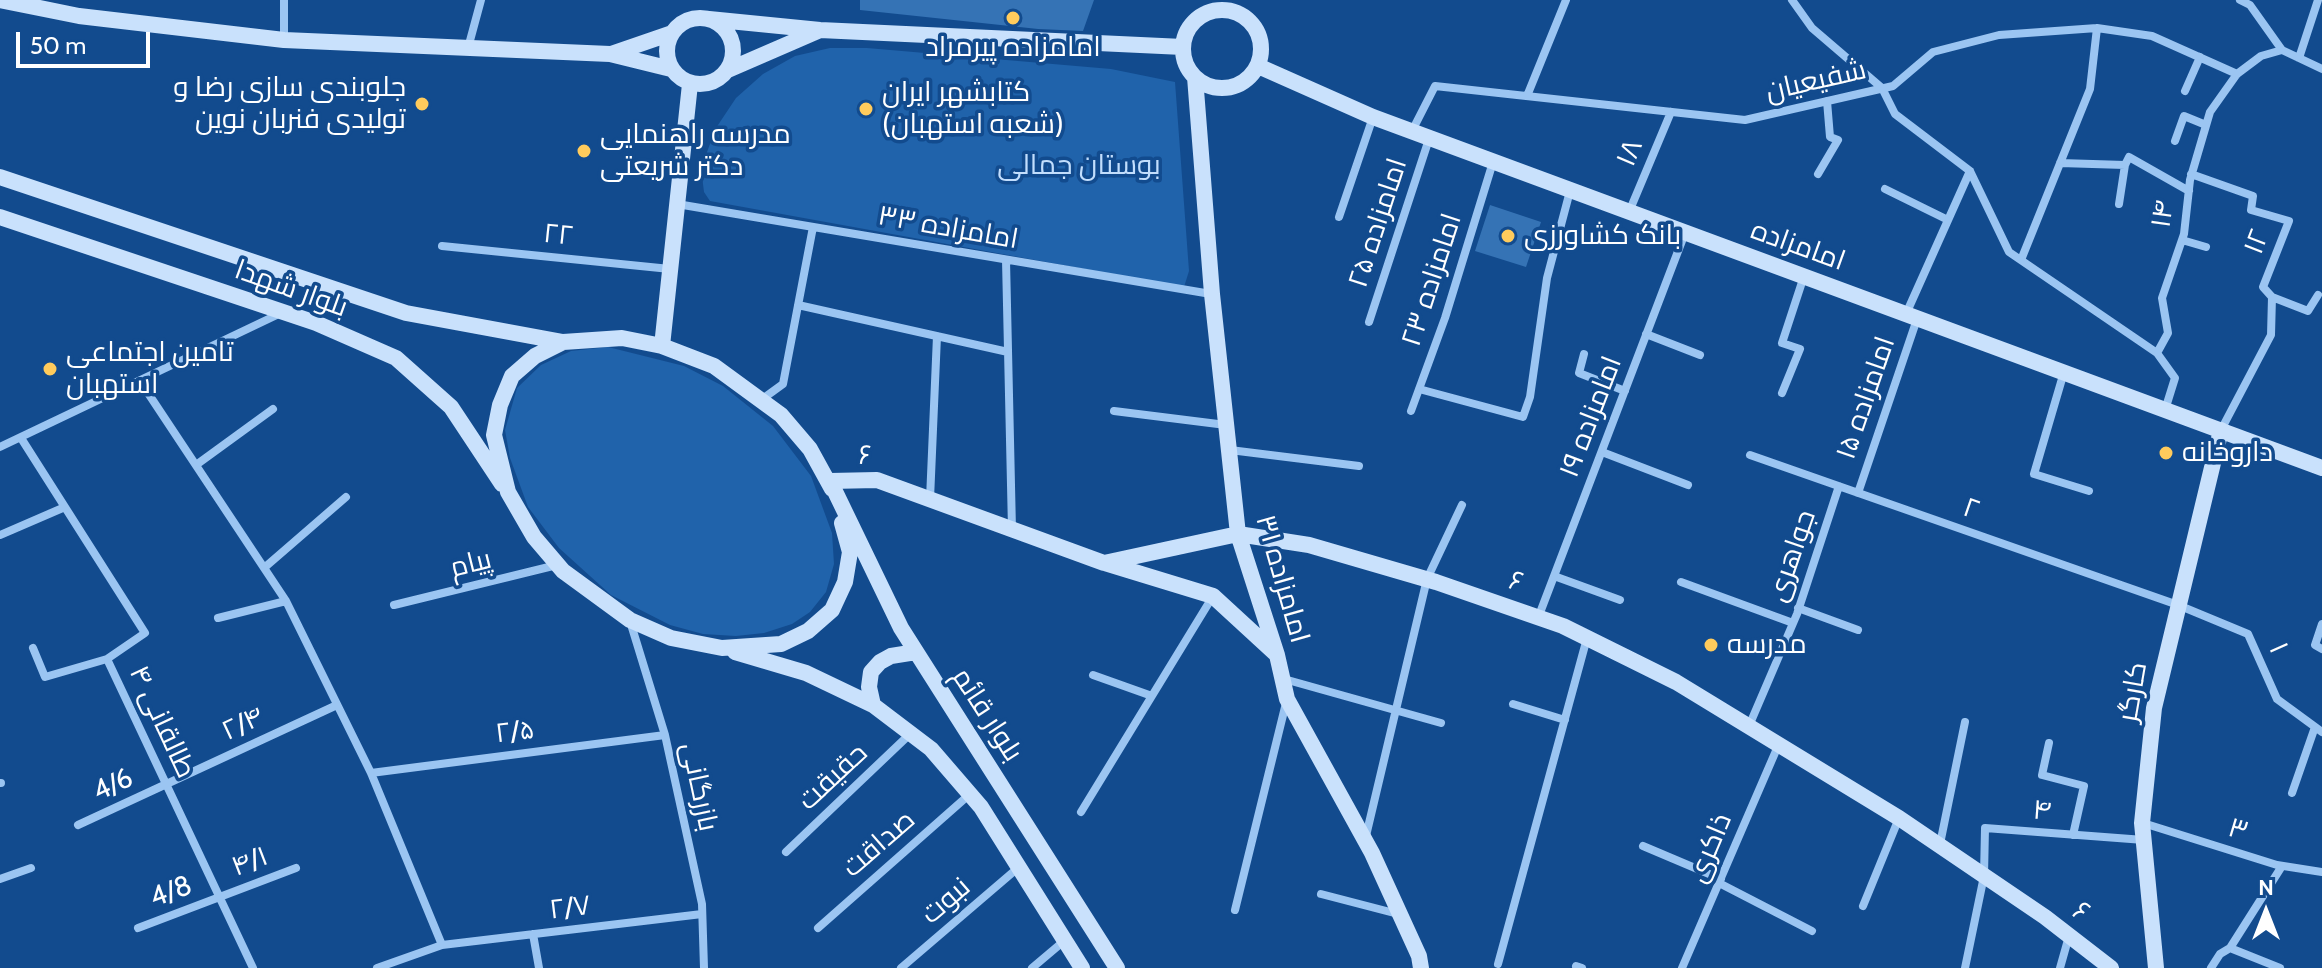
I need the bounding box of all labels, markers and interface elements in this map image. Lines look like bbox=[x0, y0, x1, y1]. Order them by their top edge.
marker: امامزاده پیرمراد bbox=[1004, 9, 1022, 27]
scale bar bbox=[20, 16, 154, 66]
text: 50 m bbox=[30, 31, 86, 60]
place label: امامزاده پیرمراد bbox=[925, 31, 1101, 65]
street label: شفیعیان bbox=[1762, 53, 1870, 109]
place label: جلوبندی سازی رضا و تولیدی فنربان نوین bbox=[173, 71, 406, 137]
place label: کتابشهر ایران (شعبه استهبان) bbox=[882, 76, 1064, 142]
marker: جلوبندی سازی رضا و تولیدی فنربان نوین bbox=[413, 95, 431, 113]
marker: کتابشهر ایران (شعبه استهبان) bbox=[857, 100, 875, 118]
place label: مدرسه راهنمایی دکتر شریعتی bbox=[600, 118, 791, 184]
street label: ۱۸ bbox=[1609, 134, 1651, 172]
marker: مدرسه راهنمایی دکتر شریعتی bbox=[575, 142, 593, 160]
park label: بوستان جمالی bbox=[997, 149, 1161, 183]
street label: امامزاده ۲۵ bbox=[1341, 154, 1415, 292]
street label: ۱۴ bbox=[2144, 198, 2182, 230]
street label: امامزاده ۳۳ bbox=[875, 199, 1021, 257]
street label: امامزاده ۲۳ bbox=[1395, 209, 1469, 351]
street label: امامزاده bbox=[1746, 214, 1850, 278]
street label: ۲۲ bbox=[542, 217, 574, 253]
place label: بانک کشاورزی bbox=[1524, 219, 1681, 253]
street label: ۱۲ bbox=[2237, 225, 2277, 259]
marker: بانک کشاورزی bbox=[1499, 227, 1517, 245]
street label: بلوار شهدا bbox=[230, 253, 352, 325]
street label: امامزاده ۱۵ bbox=[1829, 332, 1903, 464]
place label: تامین اجتماعی استهبان bbox=[66, 336, 234, 402]
street label: امامزاده ۱۹ bbox=[1553, 352, 1629, 482]
marker: تامین اجتماعی استهبان bbox=[41, 360, 59, 378]
place label: داروخانه bbox=[2182, 436, 2273, 470]
street label: ۶ bbox=[857, 439, 873, 473]
marker: داروخانه bbox=[2157, 444, 2175, 462]
street label: ۲ bbox=[1959, 491, 1983, 527]
street label: جواهری bbox=[1761, 506, 1823, 606]
street label: امامزاده ۳۱ bbox=[1248, 511, 1316, 647]
street label: پیام bbox=[447, 543, 495, 585]
street label: ۶ bbox=[1504, 564, 1528, 600]
place label: مدرسه bbox=[1727, 628, 1807, 662]
marker: مدرسه bbox=[1702, 636, 1720, 654]
street label: ۱ bbox=[2261, 637, 2295, 659]
street label: کارگر bbox=[2111, 659, 2155, 725]
street label: طالقانی ۴ bbox=[121, 661, 203, 783]
street label: بلوار قائم bbox=[944, 662, 1030, 768]
street label: ۲/۴ bbox=[217, 700, 269, 748]
street label: ۲/۵ bbox=[494, 713, 536, 751]
street label: حقیقت bbox=[791, 737, 875, 817]
street label: بازرگانی bbox=[673, 740, 725, 834]
street label: 4/6 bbox=[88, 761, 138, 809]
street label: ۴ bbox=[2032, 794, 2052, 828]
street label: صداقت bbox=[836, 803, 922, 885]
street label: ذاکری bbox=[1680, 808, 1740, 888]
street label: ۳ bbox=[2224, 811, 2252, 849]
street label: ۴/۱ bbox=[227, 840, 273, 884]
street label: 4/8 bbox=[145, 869, 197, 915]
street label: نبوت bbox=[915, 871, 977, 931]
north arrow bbox=[2226, 872, 2306, 952]
text: N bbox=[2258, 874, 2274, 901]
street label: ۲/۷ bbox=[547, 889, 593, 927]
street label: ۶ bbox=[2066, 895, 2096, 929]

